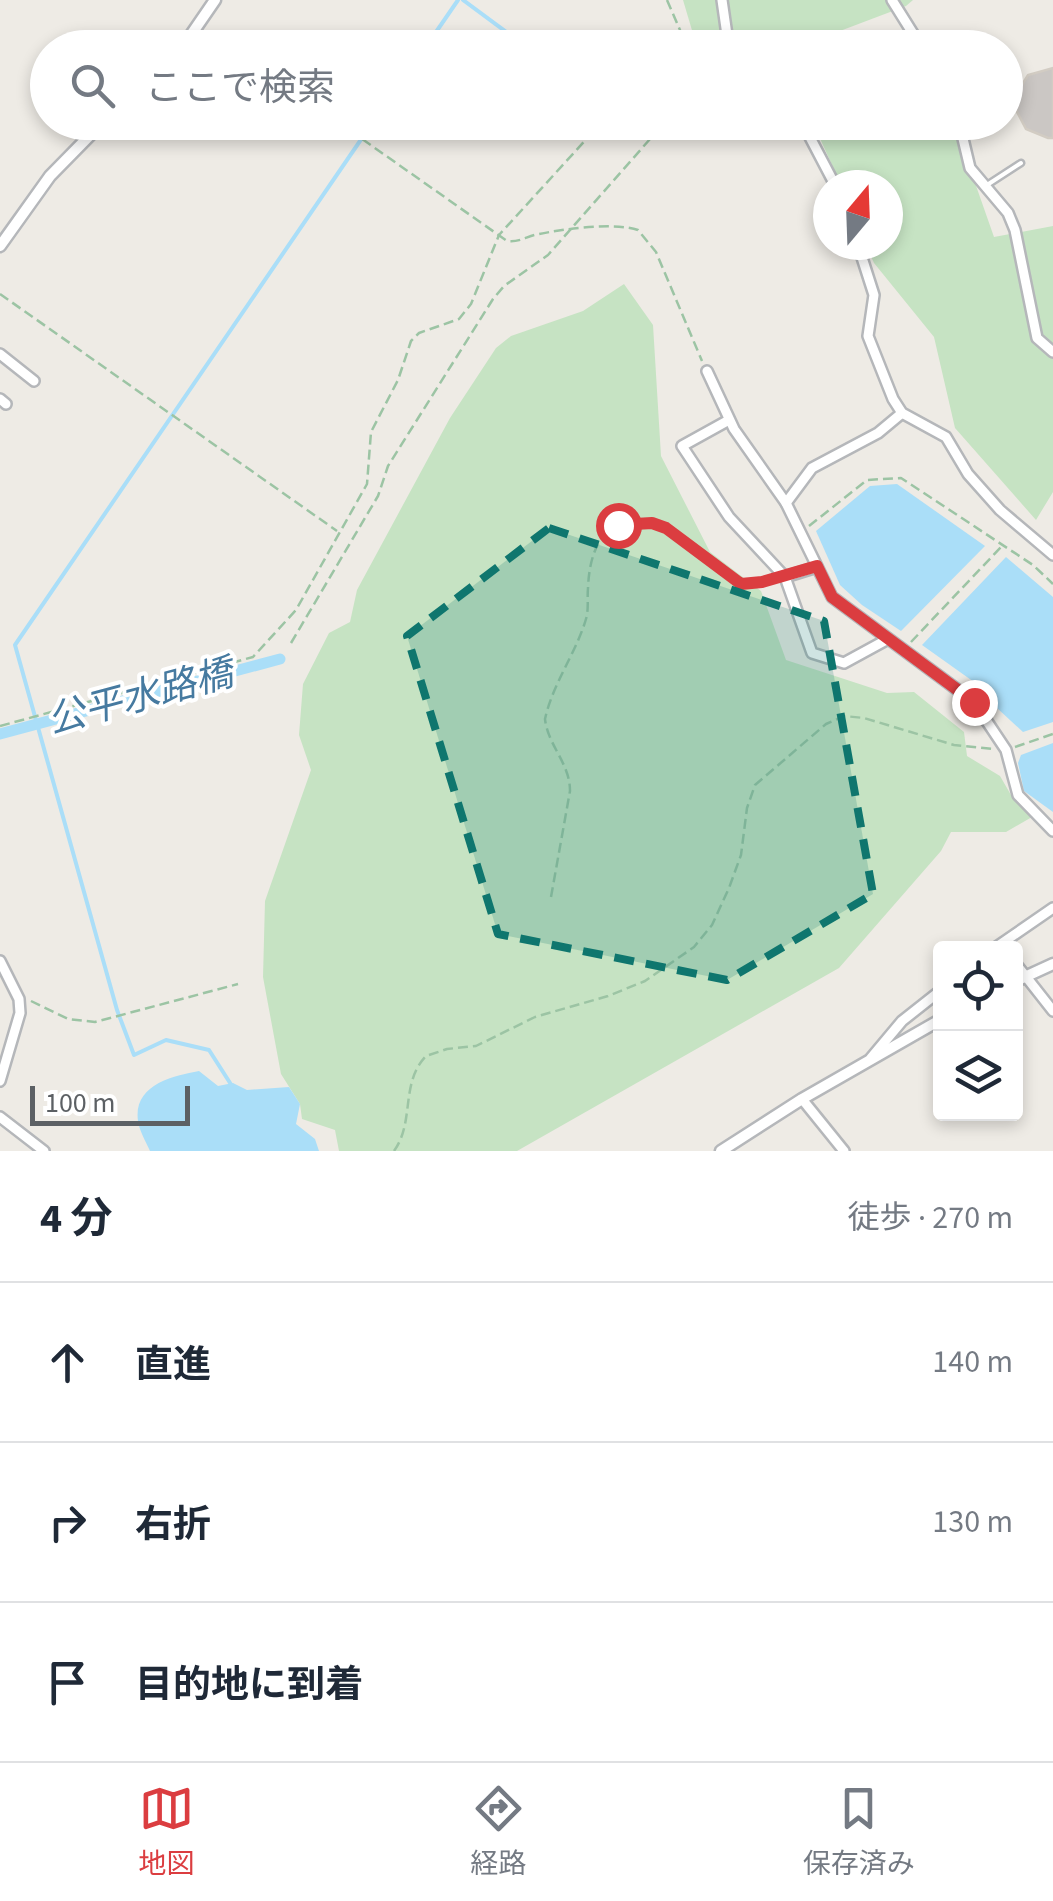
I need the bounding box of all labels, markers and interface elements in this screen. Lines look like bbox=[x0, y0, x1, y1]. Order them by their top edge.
search box bbox=[30, 30, 1023, 140]
icon: search bbox=[65, 58, 120, 113]
text: ここで検索 bbox=[145, 61, 335, 115]
north arrow bbox=[813, 170, 903, 260]
route start bbox=[596, 503, 642, 549]
water label: 公平水路橋 bbox=[41, 645, 244, 748]
route end bbox=[952, 680, 998, 726]
map controls bbox=[933, 941, 1023, 1121]
button: locate bbox=[933, 941, 1023, 1031]
button: layers bbox=[933, 1031, 1023, 1121]
scale bar bbox=[30, 1081, 190, 1126]
text: 100 m bbox=[45, 1083, 116, 1123]
text: 4 分 bbox=[40, 1189, 113, 1249]
text: 徒歩 · 270 m bbox=[848, 1195, 1013, 1241]
icon: ahead bbox=[40, 1335, 95, 1390]
text: 直進 bbox=[135, 1338, 211, 1392]
text: 140 m bbox=[932, 1339, 1013, 1385]
icon: right bbox=[40, 1495, 95, 1550]
text: 右折 bbox=[135, 1498, 211, 1552]
text: 130 m bbox=[932, 1499, 1013, 1545]
icon: arrive bbox=[40, 1655, 95, 1710]
text: 目的地に到着 bbox=[135, 1658, 363, 1712]
tab: 地図 bbox=[138, 1781, 194, 1884]
tab: 経路 bbox=[470, 1781, 527, 1884]
tab: 保存済み bbox=[803, 1781, 915, 1884]

